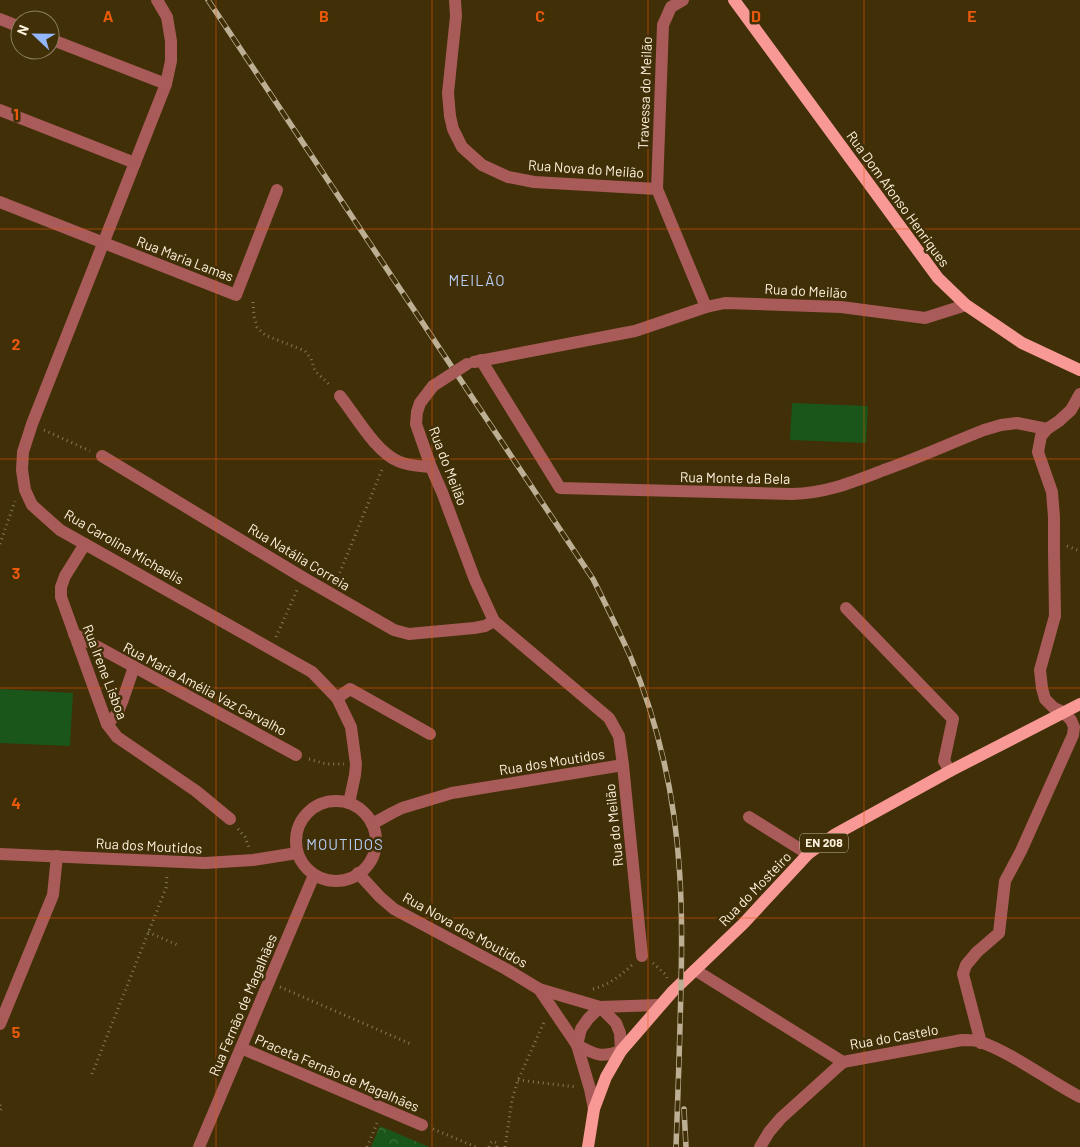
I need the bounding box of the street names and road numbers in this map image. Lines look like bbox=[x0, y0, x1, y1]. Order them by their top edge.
street label: Travessa do Meilão bbox=[634, 36, 655, 150]
street label: Rua Dom Afonso Henriques bbox=[843, 127, 954, 270]
street label: Rua Nova do Meilão bbox=[527, 156, 645, 181]
street label: Rua Maria Lamas bbox=[134, 232, 236, 285]
street label: Rua do Meilão bbox=[764, 280, 848, 301]
street label: Rua do Meilão bbox=[426, 424, 471, 508]
street label: Rua Monte da Bela bbox=[680, 468, 790, 487]
street label: Rua Carolina Michaelis bbox=[62, 505, 187, 588]
street label: Rua Natália Correia bbox=[245, 519, 353, 594]
street label: Rua Irene Lisboa bbox=[80, 622, 131, 722]
street label: Rua Maria Amélia Vaz Carvalho bbox=[121, 638, 290, 739]
street label: Rua dos Moutidos bbox=[498, 745, 606, 778]
street label: Rua do Meilão bbox=[601, 783, 626, 867]
street label: Rua dos Moutidos bbox=[95, 834, 203, 857]
road number: EN 208 bbox=[800, 834, 848, 852]
street label: Rua do Mosteiro bbox=[715, 848, 794, 929]
street label: Rua Nova dos Moutidos bbox=[400, 888, 531, 971]
street label: Rua Fernão de Magalhães bbox=[205, 931, 280, 1078]
street label: Rua do Castelo bbox=[848, 1020, 939, 1053]
street label: Praceta Fernão de Magalhães bbox=[253, 1030, 422, 1115]

